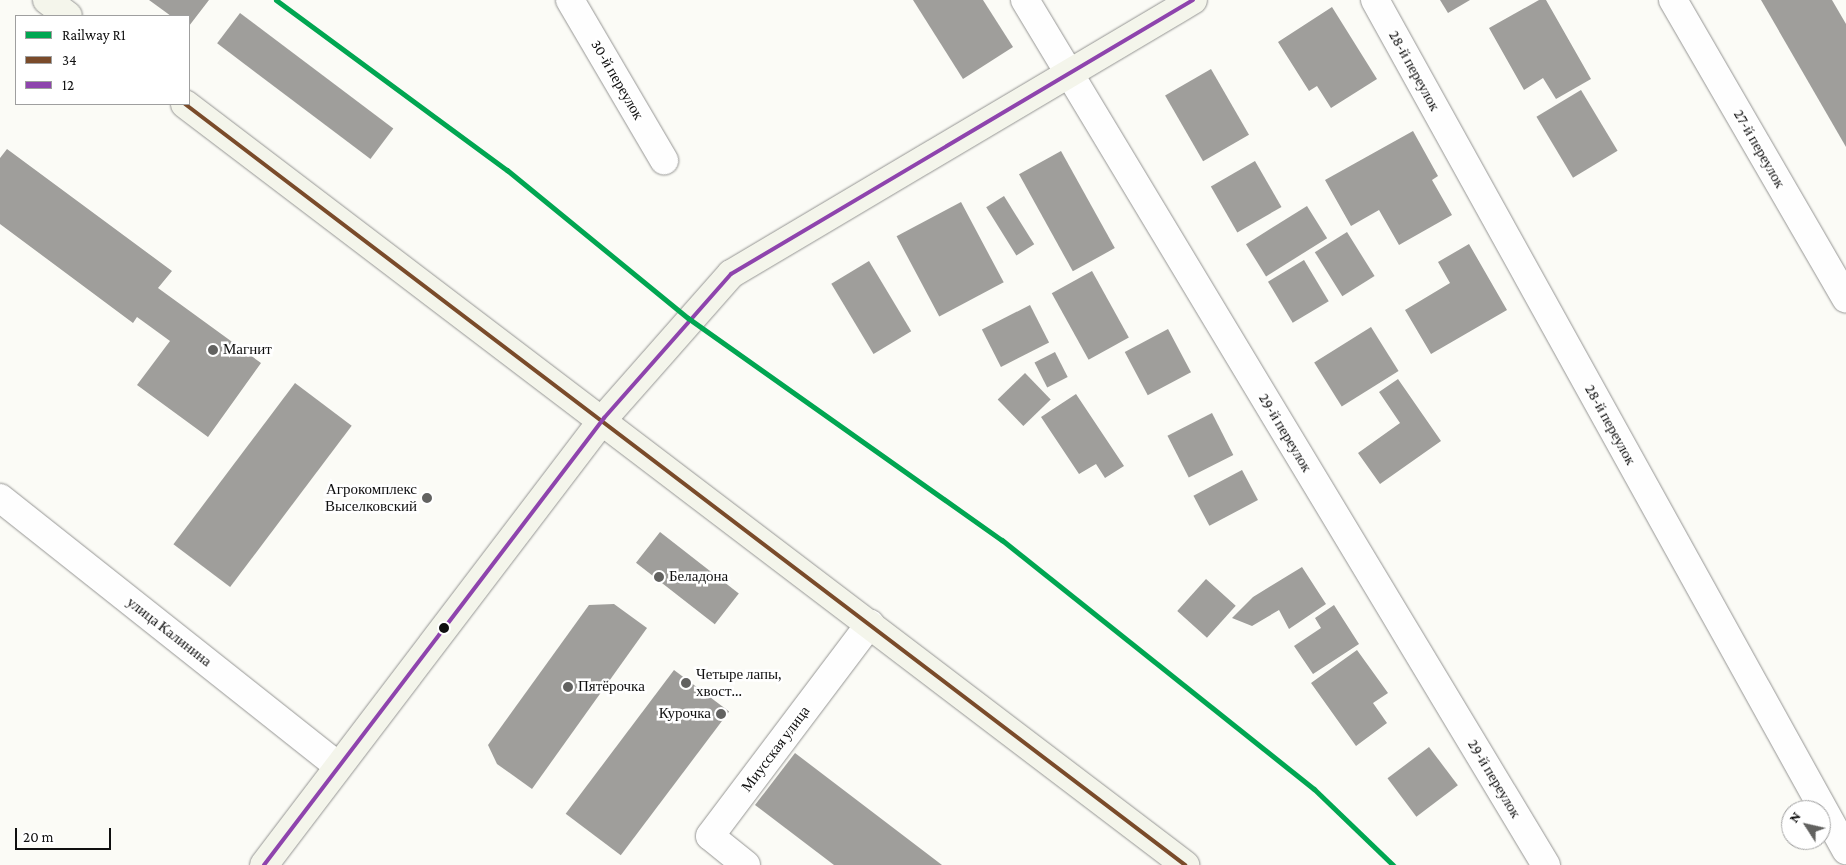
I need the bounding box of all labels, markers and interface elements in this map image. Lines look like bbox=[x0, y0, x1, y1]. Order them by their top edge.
legend bbox=[15, 15, 190, 105]
text: Railway R1 bbox=[62, 27, 126, 43]
street label: 28-й переулок bbox=[1385, 28, 1443, 114]
street label: 30-й переулок bbox=[587, 37, 647, 123]
text: 34 bbox=[62, 52, 77, 68]
text: 12 bbox=[62, 77, 74, 93]
street label: 27-й переулок bbox=[1729, 107, 1789, 191]
place label: Магнит bbox=[223, 341, 272, 359]
marker: Магнит bbox=[207, 344, 219, 356]
street label: 28-й переулок bbox=[1581, 382, 1639, 468]
street label: 29-й переулок bbox=[1254, 390, 1316, 476]
place label: Агрокомплекс Выселковский bbox=[325, 480, 417, 515]
marker: Агрокомплекс Выселковский bbox=[421, 492, 433, 504]
place label: Беладона bbox=[669, 568, 728, 586]
marker: Беладона bbox=[653, 571, 665, 583]
street label: улица Калинина bbox=[123, 593, 215, 671]
unlabelled marker bbox=[439, 623, 449, 633]
place label: Четыре лапы, хвост... bbox=[696, 665, 781, 700]
marker: Четыре лапы, хвост... bbox=[680, 677, 692, 689]
place label: Пятёрочка bbox=[578, 678, 645, 696]
marker: Пятёрочка bbox=[562, 681, 574, 693]
street label: Миусская улица bbox=[738, 703, 814, 795]
place label: Курочка bbox=[659, 705, 711, 723]
marker: Курочка bbox=[715, 708, 727, 720]
street label: 29-й переулок bbox=[1463, 736, 1525, 822]
north arrow bbox=[1781, 800, 1831, 850]
text: N bbox=[1785, 808, 1804, 825]
scale bar bbox=[18, 818, 114, 850]
text: 20 m bbox=[23, 829, 54, 845]

